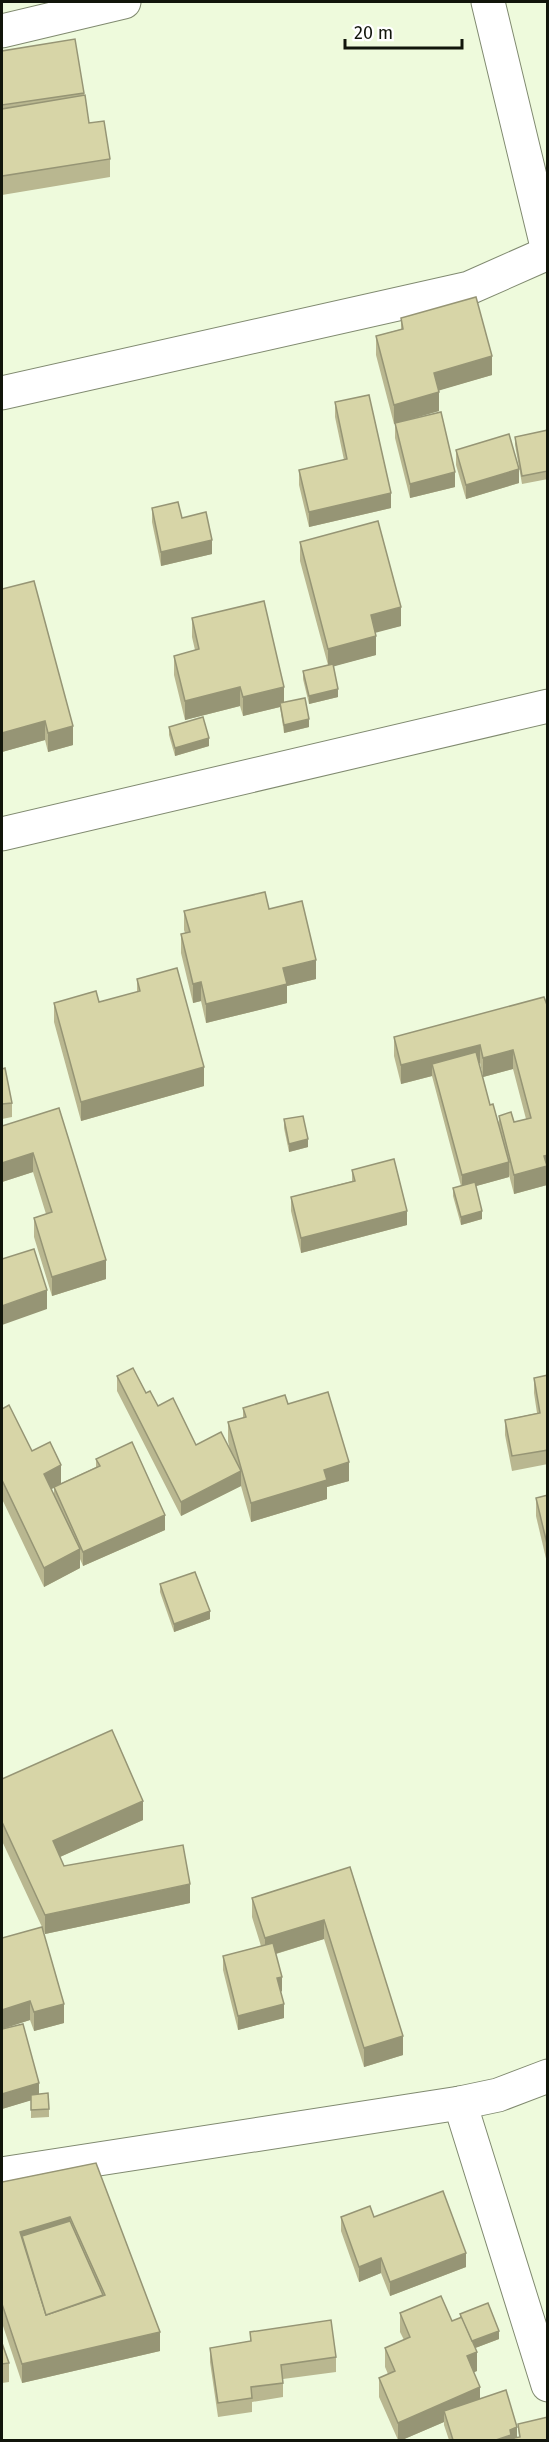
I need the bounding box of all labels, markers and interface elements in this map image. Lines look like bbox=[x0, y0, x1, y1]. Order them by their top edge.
scale bar bbox=[345, 12, 462, 50]
text: 20 m bbox=[354, 22, 393, 44]

